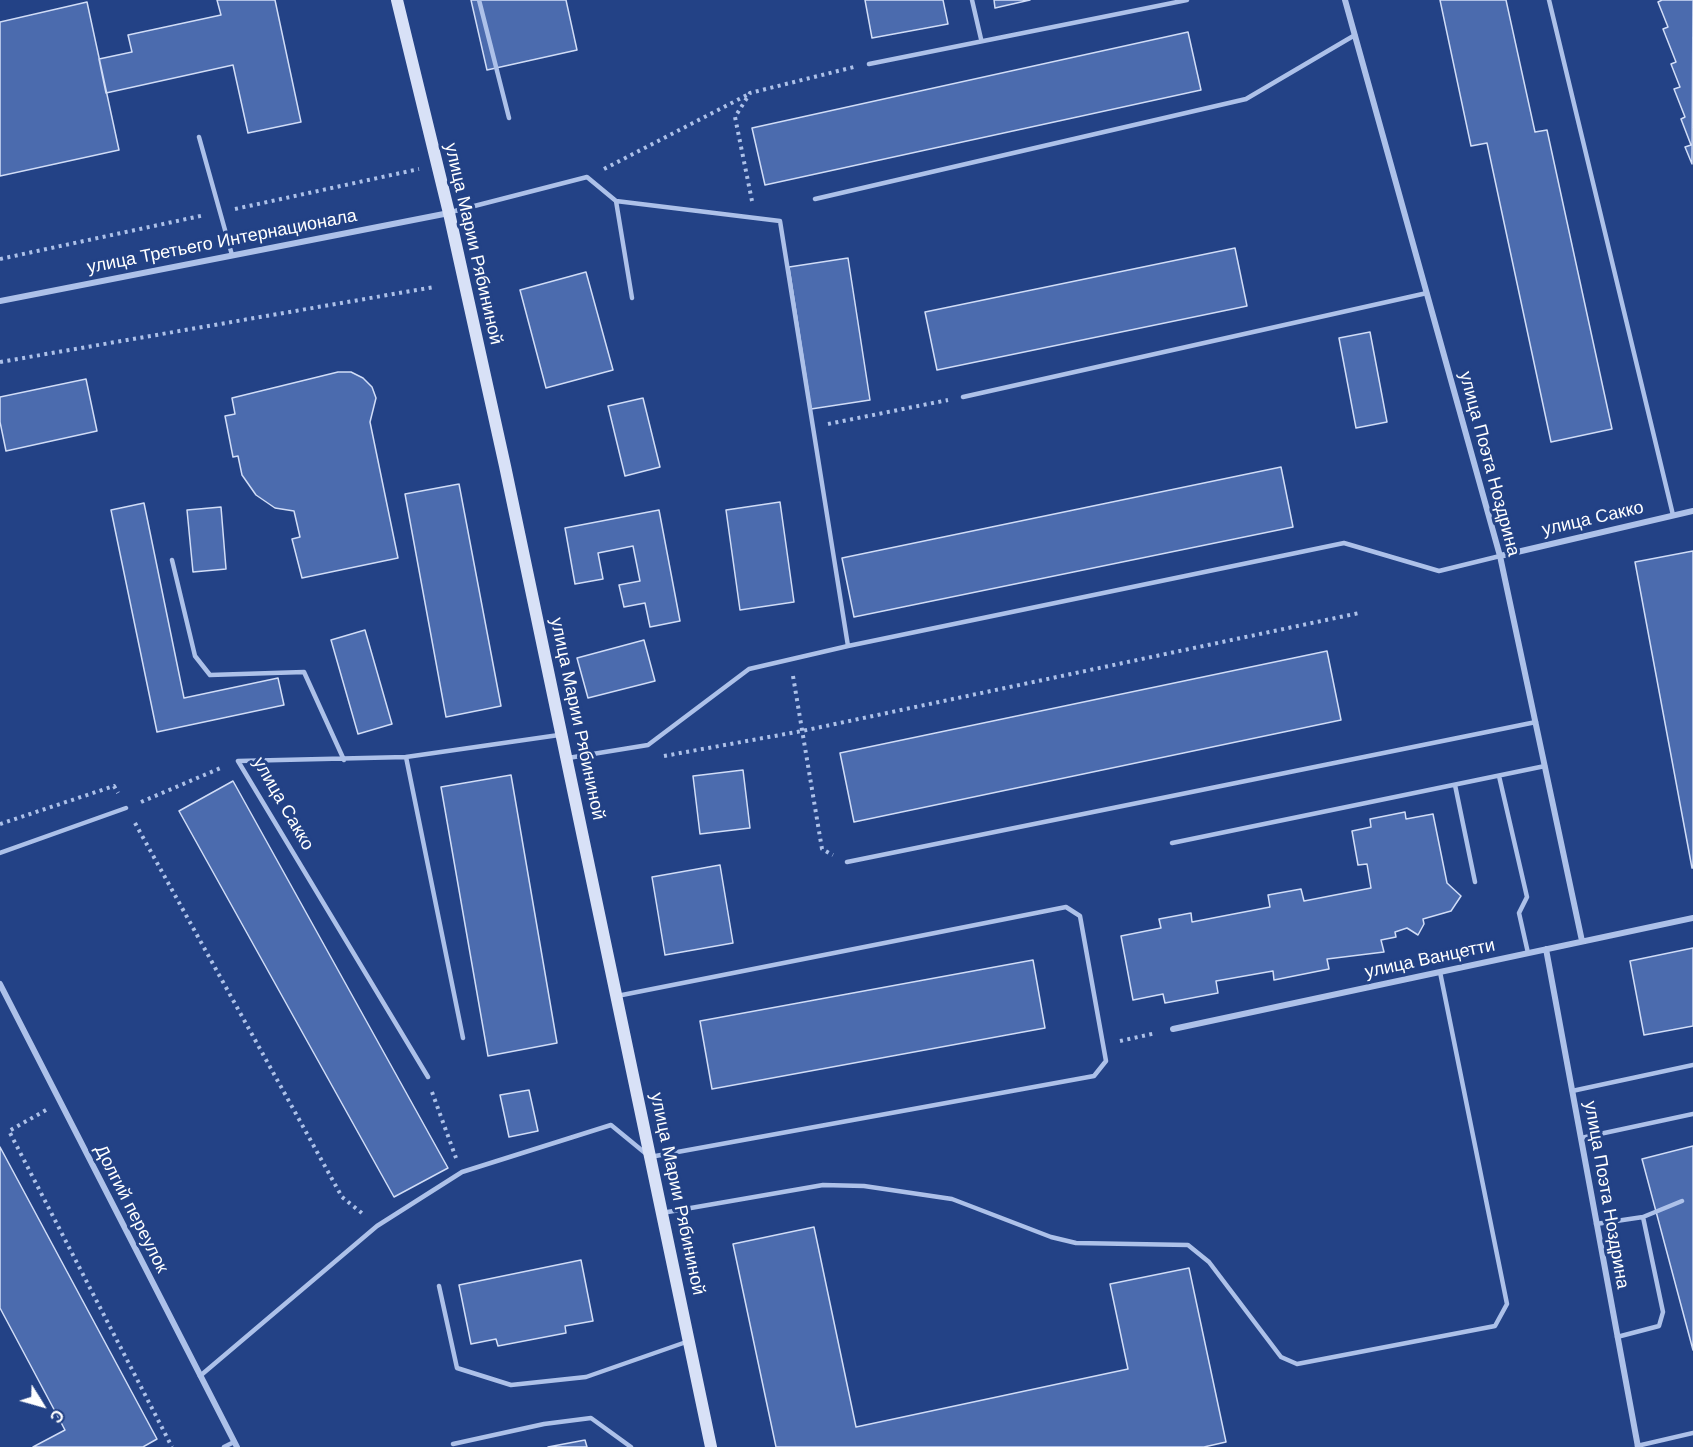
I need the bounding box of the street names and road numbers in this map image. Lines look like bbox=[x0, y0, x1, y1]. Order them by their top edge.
street label: улица Марии Рябининой bbox=[439, 141, 507, 347]
street label: улица Третьего Интернационала bbox=[85, 205, 359, 279]
street label: улица Поэта Ноздрина bbox=[1454, 369, 1524, 559]
street label: улица Сакко bbox=[1540, 497, 1646, 541]
street label: улица Марии Рябининой bbox=[545, 616, 609, 822]
street label: улица Сакко bbox=[248, 754, 318, 854]
street label: улица Ванцетти bbox=[1363, 935, 1497, 983]
street label: улица Марии Рябининой bbox=[645, 1091, 709, 1297]
street label: улица Поэта Ноздрина bbox=[1579, 1099, 1633, 1291]
street label: Долгий переулок bbox=[89, 1141, 173, 1277]

